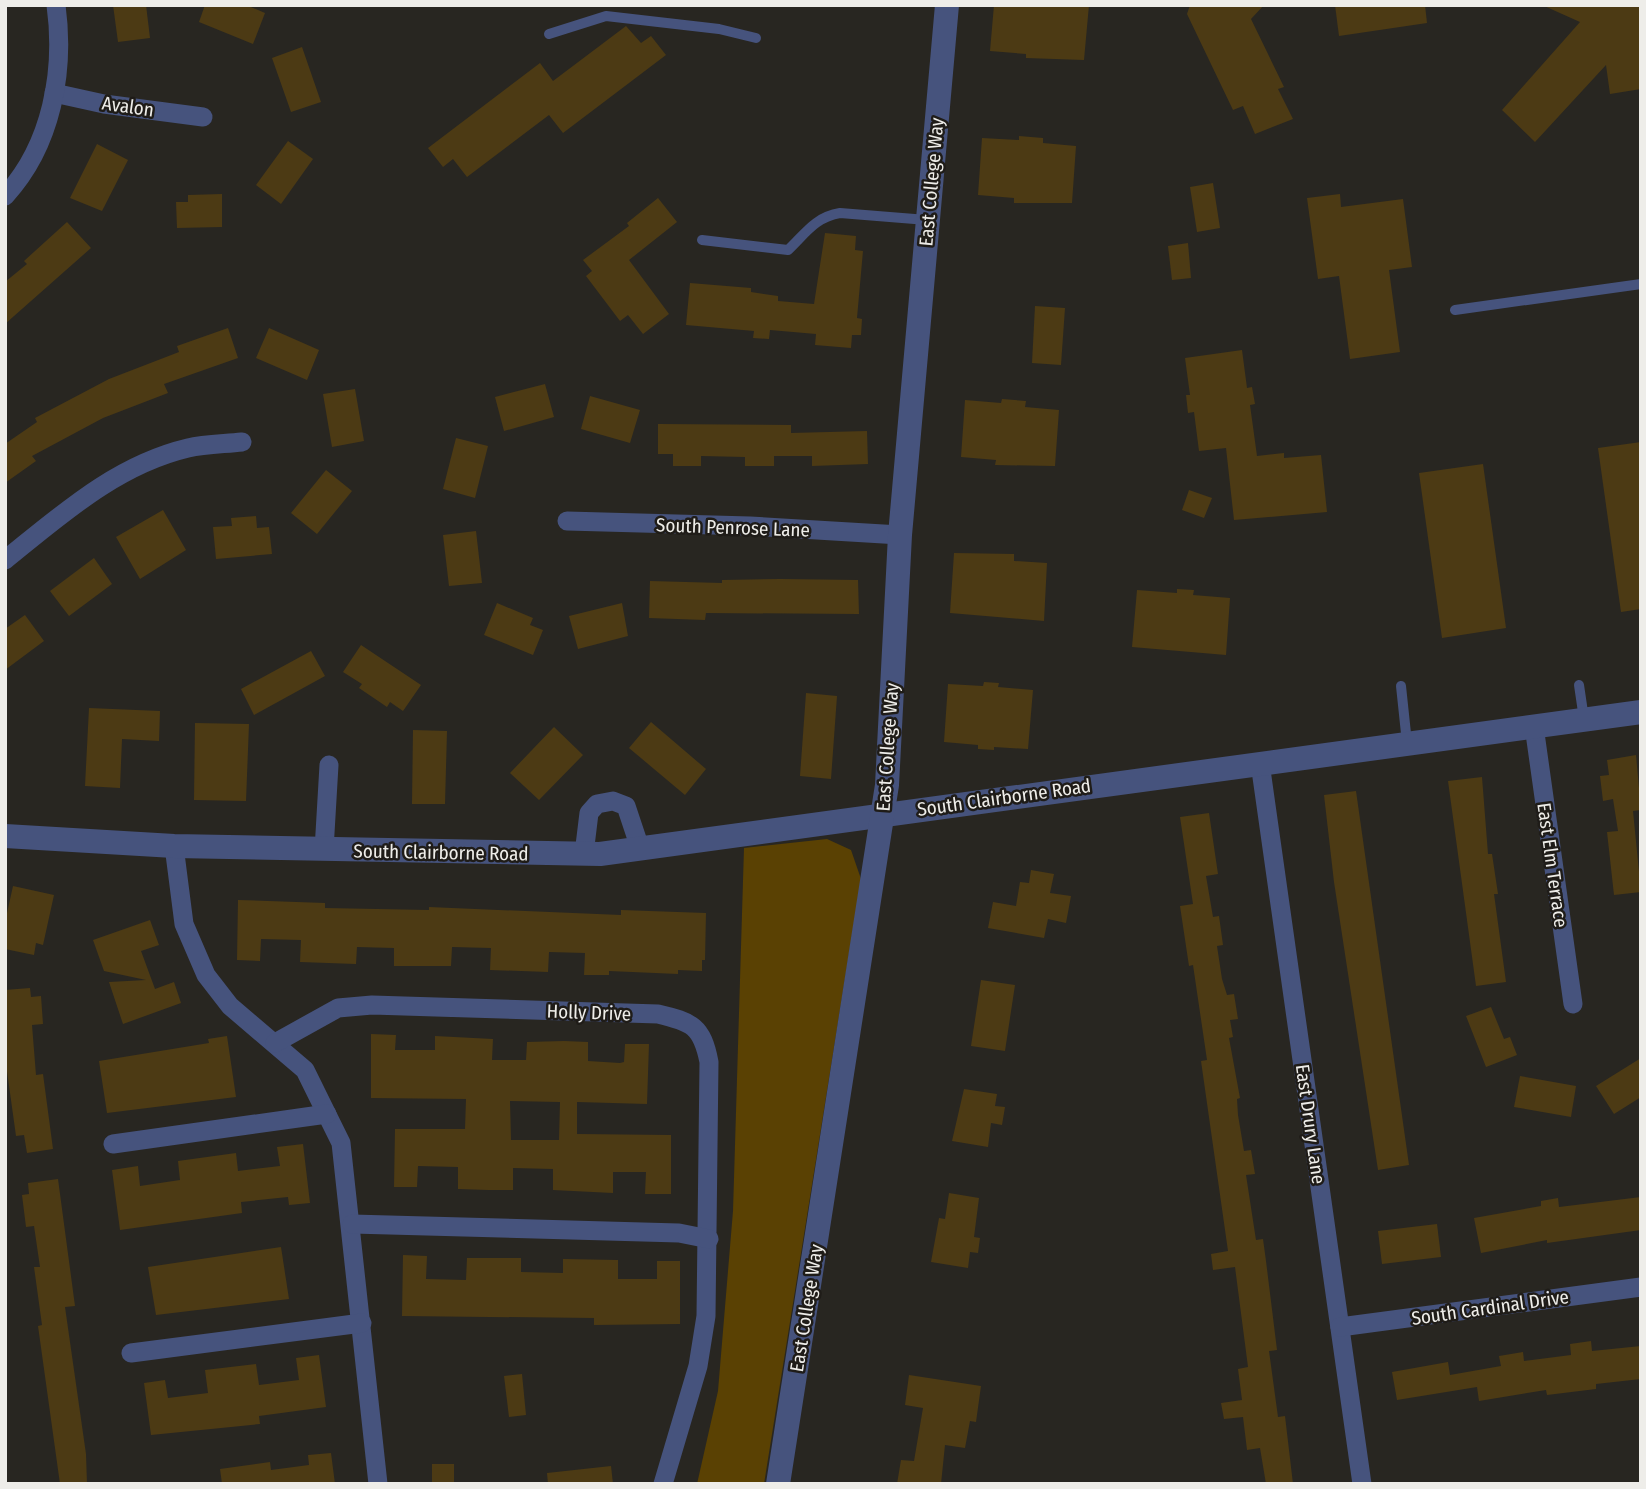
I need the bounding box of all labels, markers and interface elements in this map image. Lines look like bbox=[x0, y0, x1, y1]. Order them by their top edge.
street label: Avalon bbox=[100, 91, 155, 122]
street label: East College Way bbox=[914, 116, 949, 247]
street label: South Penrose Lane bbox=[656, 513, 810, 542]
street label: East College Way bbox=[872, 681, 904, 812]
street label: South Clairborne Road bbox=[916, 774, 1092, 821]
street label: East Elm Terrace bbox=[1532, 801, 1573, 929]
street label: South Clairborne Road bbox=[353, 839, 529, 866]
street label: Holly Drive bbox=[546, 1000, 632, 1025]
street label: East Drury Lane bbox=[1291, 1063, 1330, 1185]
street label: East College Way bbox=[785, 1242, 828, 1374]
street label: South Cardinal Drive bbox=[1410, 1285, 1570, 1330]

